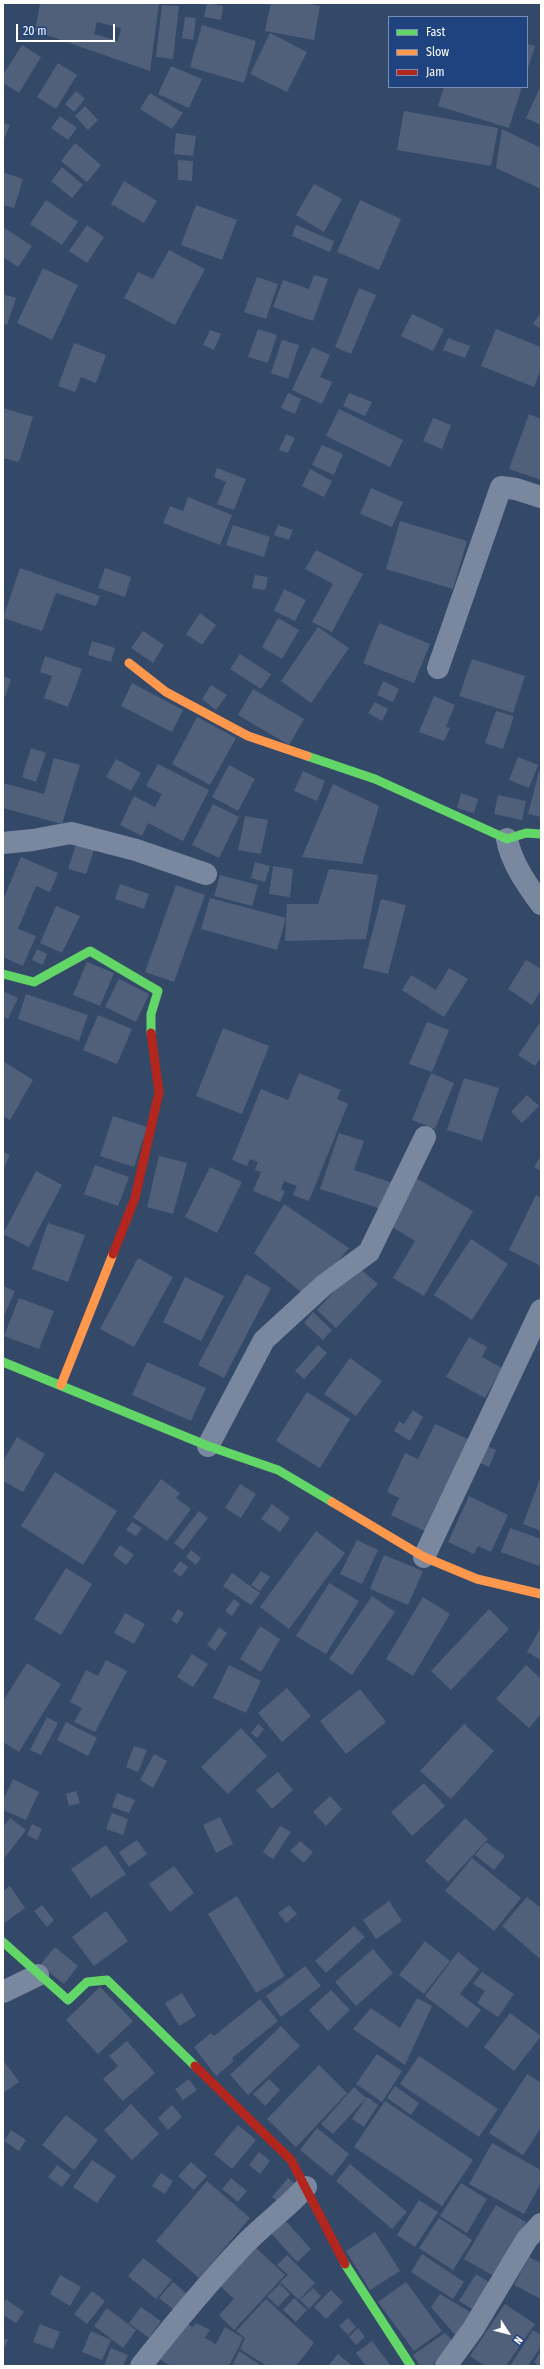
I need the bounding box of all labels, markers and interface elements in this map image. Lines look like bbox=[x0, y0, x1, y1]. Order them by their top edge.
scale bar bbox=[18, 16, 117, 42]
legend bbox=[388, 16, 528, 88]
text: 20 m bbox=[23, 24, 47, 38]
text: Fast bbox=[426, 25, 445, 39]
text: Slow bbox=[426, 45, 449, 59]
text: Jam bbox=[426, 65, 444, 79]
north arrow bbox=[488, 2313, 528, 2353]
text: N bbox=[511, 2334, 525, 2347]

